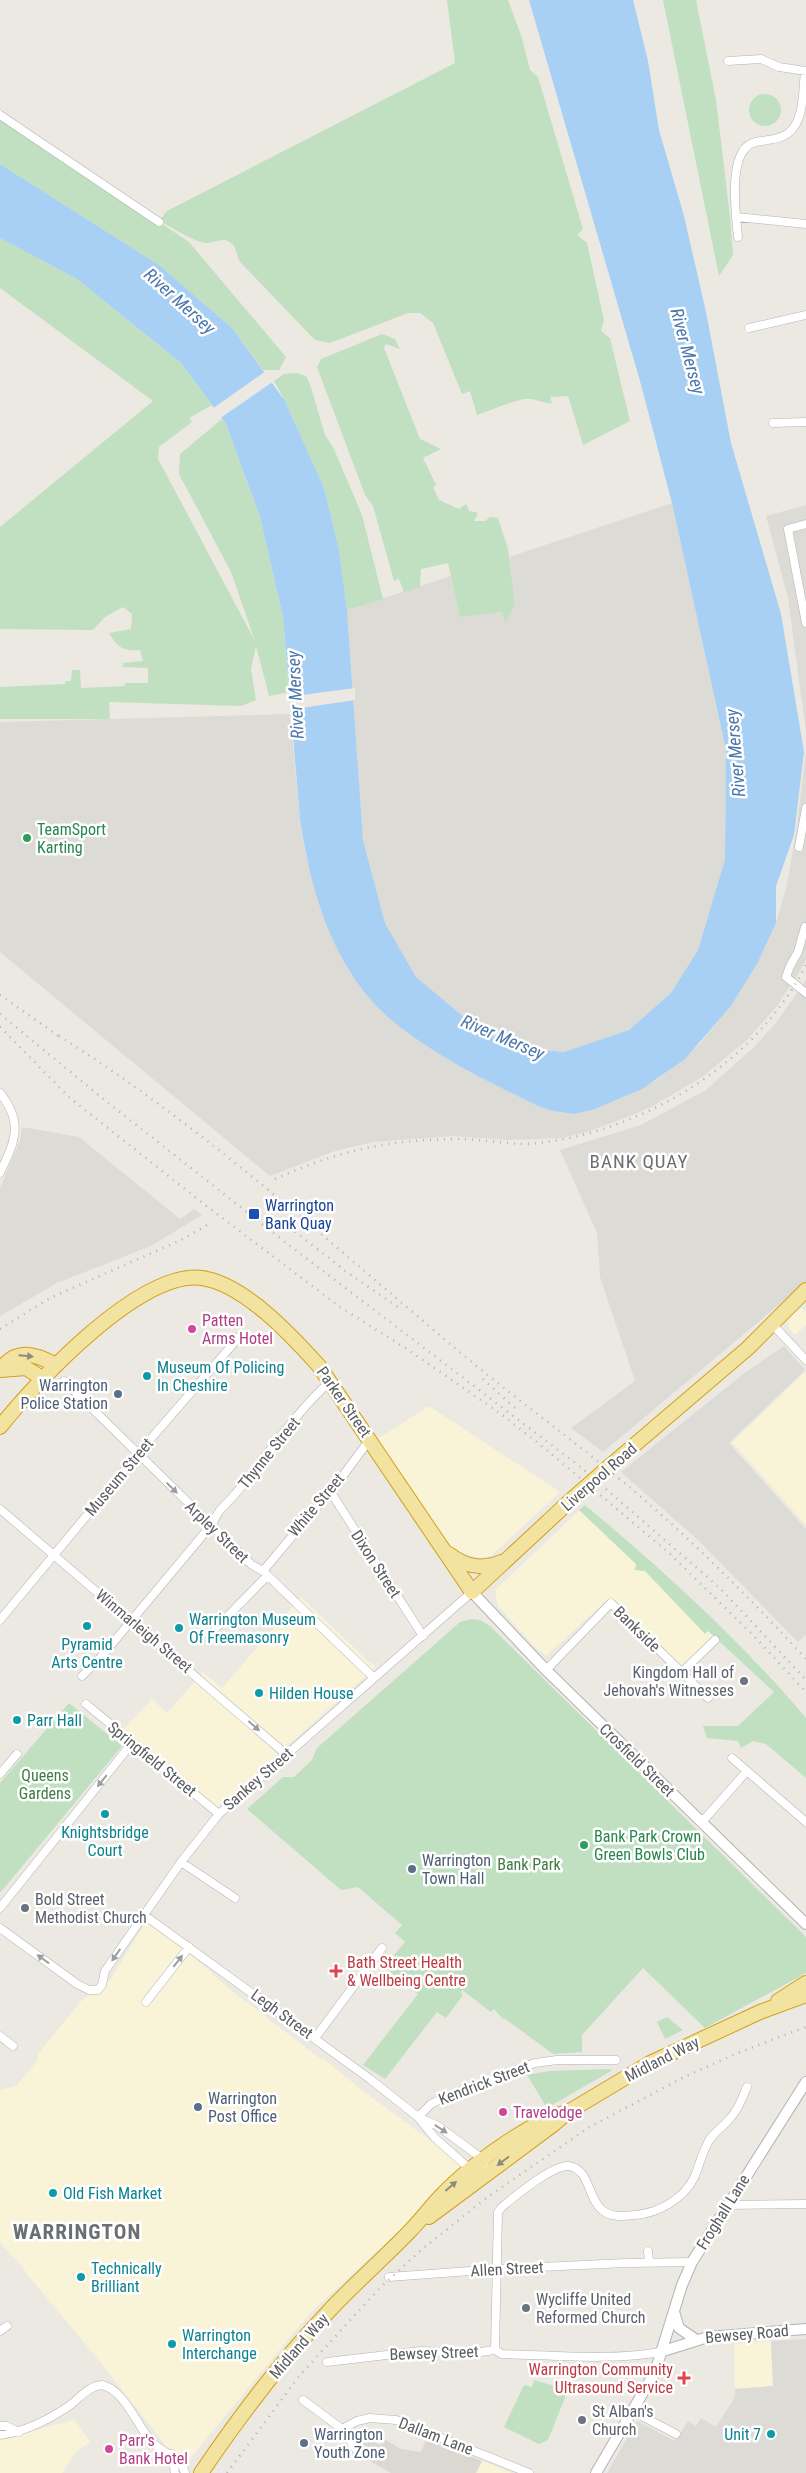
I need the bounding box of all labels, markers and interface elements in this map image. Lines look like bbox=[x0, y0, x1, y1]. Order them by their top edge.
water label: River Mersey bbox=[140, 264, 220, 339]
water label: River Mersey bbox=[666, 306, 710, 397]
water label: River Mersey bbox=[282, 650, 308, 740]
water label: River Mersey bbox=[721, 707, 749, 798]
place label: TeamSport Karting bbox=[37, 820, 106, 857]
marker: TeamSport Karting bbox=[21, 832, 33, 844]
water label: River Mersey bbox=[458, 1010, 548, 1064]
district label: BANK QUAY bbox=[590, 1150, 688, 1173]
place label: Warrington Bank Quay bbox=[265, 1196, 334, 1233]
marker: Warrington Bank Quay bbox=[247, 1207, 261, 1221]
place label: Patten Arms Hotel bbox=[202, 1311, 273, 1348]
marker: Patten Arms Hotel bbox=[186, 1323, 198, 1335]
one-way arrow bbox=[18, 1352, 34, 1360]
place label: Museum Of Policing In Cheshire bbox=[157, 1358, 284, 1395]
street label: Parker Street bbox=[313, 1363, 375, 1441]
marker: Museum Of Policing In Cheshire bbox=[141, 1370, 153, 1382]
place label: Warrington Police Station bbox=[20, 1376, 108, 1413]
marker: Warrington Police Station bbox=[112, 1388, 124, 1400]
street label: Thynne Street bbox=[234, 1413, 304, 1493]
street label: Museum Street bbox=[81, 1434, 157, 1520]
street label: Liverpool Road bbox=[557, 1439, 641, 1515]
street label: White Street bbox=[284, 1469, 348, 1541]
one-way arrow bbox=[166, 1482, 178, 1494]
street label: Arpley Street bbox=[181, 1497, 253, 1567]
street label: Dixon Street bbox=[347, 1527, 405, 1602]
street label: Winmarleigh Street bbox=[92, 1585, 196, 1677]
street label: Bankside bbox=[610, 1602, 664, 1656]
place label: Warrington Museum Of Freemasonry bbox=[189, 1610, 316, 1647]
marker: Pyramid Arts Centre bbox=[81, 1620, 93, 1632]
marker: Warrington Museum Of Freemasonry bbox=[173, 1622, 185, 1634]
place label: Pyramid Arts Centre bbox=[51, 1635, 123, 1672]
place label: Kingdom Hall of Jehovah's Witnesses bbox=[603, 1663, 734, 1700]
marker: Kingdom Hall of Jehovah's Witnesses bbox=[738, 1675, 750, 1687]
place label: Hilden House bbox=[269, 1684, 354, 1703]
marker: Hilden House bbox=[253, 1687, 265, 1699]
place label: Parr Hall bbox=[27, 1711, 82, 1730]
marker: Parr Hall bbox=[11, 1714, 23, 1726]
street label: Springfield Street bbox=[104, 1717, 200, 1801]
street label: Crosfield Street bbox=[595, 1719, 679, 1801]
one-way arrow bbox=[248, 1720, 260, 1731]
street label: Sankey Street bbox=[219, 1743, 297, 1814]
park label: Queens Gardens bbox=[19, 1766, 71, 1803]
one-way arrow bbox=[96, 1774, 107, 1787]
marker: Knightsbridge Court bbox=[99, 1808, 111, 1820]
place label: Knightsbridge Court bbox=[61, 1823, 149, 1860]
place label: Bank Park Crown Green Bowls Club bbox=[594, 1827, 705, 1864]
marker: Bank Park Crown Green Bowls Club bbox=[578, 1839, 590, 1851]
place label: Warrington Town Hall bbox=[422, 1851, 491, 1888]
park label: Bank Park bbox=[497, 1855, 562, 1874]
marker: Warrington Town Hall bbox=[406, 1863, 418, 1875]
place label: Bold Street Methodist Church bbox=[35, 1890, 147, 1927]
marker: Bold Street Methodist Church bbox=[19, 1902, 31, 1914]
one-way arrow bbox=[111, 1948, 121, 1962]
place label: Bath Street Health & Wellbeing Centre bbox=[347, 1953, 466, 1990]
one-way arrow bbox=[36, 1954, 50, 1964]
one-way arrow bbox=[173, 1955, 184, 1968]
marker: Bath Street Health & Wellbeing Centre bbox=[329, 1964, 343, 1978]
street label: Legh Street bbox=[247, 1985, 317, 2043]
street label: Midland Way bbox=[622, 2032, 702, 2086]
street label: Kendrick Street bbox=[436, 2057, 532, 2109]
place label: Warrington Post Office bbox=[208, 2089, 277, 2126]
marker: Warrington Post Office bbox=[192, 2101, 204, 2113]
place label: Travelodge bbox=[513, 2103, 582, 2122]
marker: Travelodge bbox=[497, 2106, 509, 2118]
one-way arrow bbox=[434, 2124, 448, 2134]
one-way arrow bbox=[496, 2156, 510, 2166]
street label: Froghall Lane bbox=[692, 2171, 754, 2253]
one-way arrow bbox=[445, 2181, 458, 2192]
place label: Old Fish Market bbox=[63, 2184, 162, 2203]
marker: Old Fish Market bbox=[47, 2187, 59, 2199]
district label: WARRINGTON bbox=[13, 2220, 141, 2244]
street label: Allen Street bbox=[470, 2258, 544, 2280]
place label: Technically Brilliant bbox=[91, 2259, 162, 2296]
marker: Technically Brilliant bbox=[75, 2271, 87, 2283]
place label: Wycliffe United Reformed Church bbox=[536, 2290, 646, 2327]
marker: Wycliffe United Reformed Church bbox=[520, 2302, 532, 2314]
street label: Midland Way bbox=[265, 2309, 333, 2383]
street label: Bewsey Road bbox=[704, 2321, 790, 2347]
place label: Warrington Interchange bbox=[182, 2326, 257, 2363]
marker: Warrington Interchange bbox=[166, 2338, 178, 2350]
street label: Bewsey Street bbox=[389, 2342, 479, 2364]
place label: Warrington Community Ultrasound Service bbox=[529, 2360, 673, 2397]
marker: Warrington Community Ultrasound Service bbox=[677, 2371, 691, 2385]
place label: St Alban's Church bbox=[592, 2402, 654, 2439]
street label: Dallam Lane bbox=[396, 2413, 476, 2459]
marker: St Alban's Church bbox=[576, 2414, 588, 2426]
place label: Warrington Youth Zone bbox=[314, 2425, 385, 2462]
place label: Unit 7 bbox=[724, 2425, 761, 2444]
marker: Unit 7 bbox=[765, 2428, 777, 2440]
place label: Parr's Bank Hotel bbox=[119, 2431, 188, 2468]
marker: Warrington Youth Zone bbox=[298, 2437, 310, 2449]
marker: Parr's Bank Hotel bbox=[103, 2443, 115, 2455]

